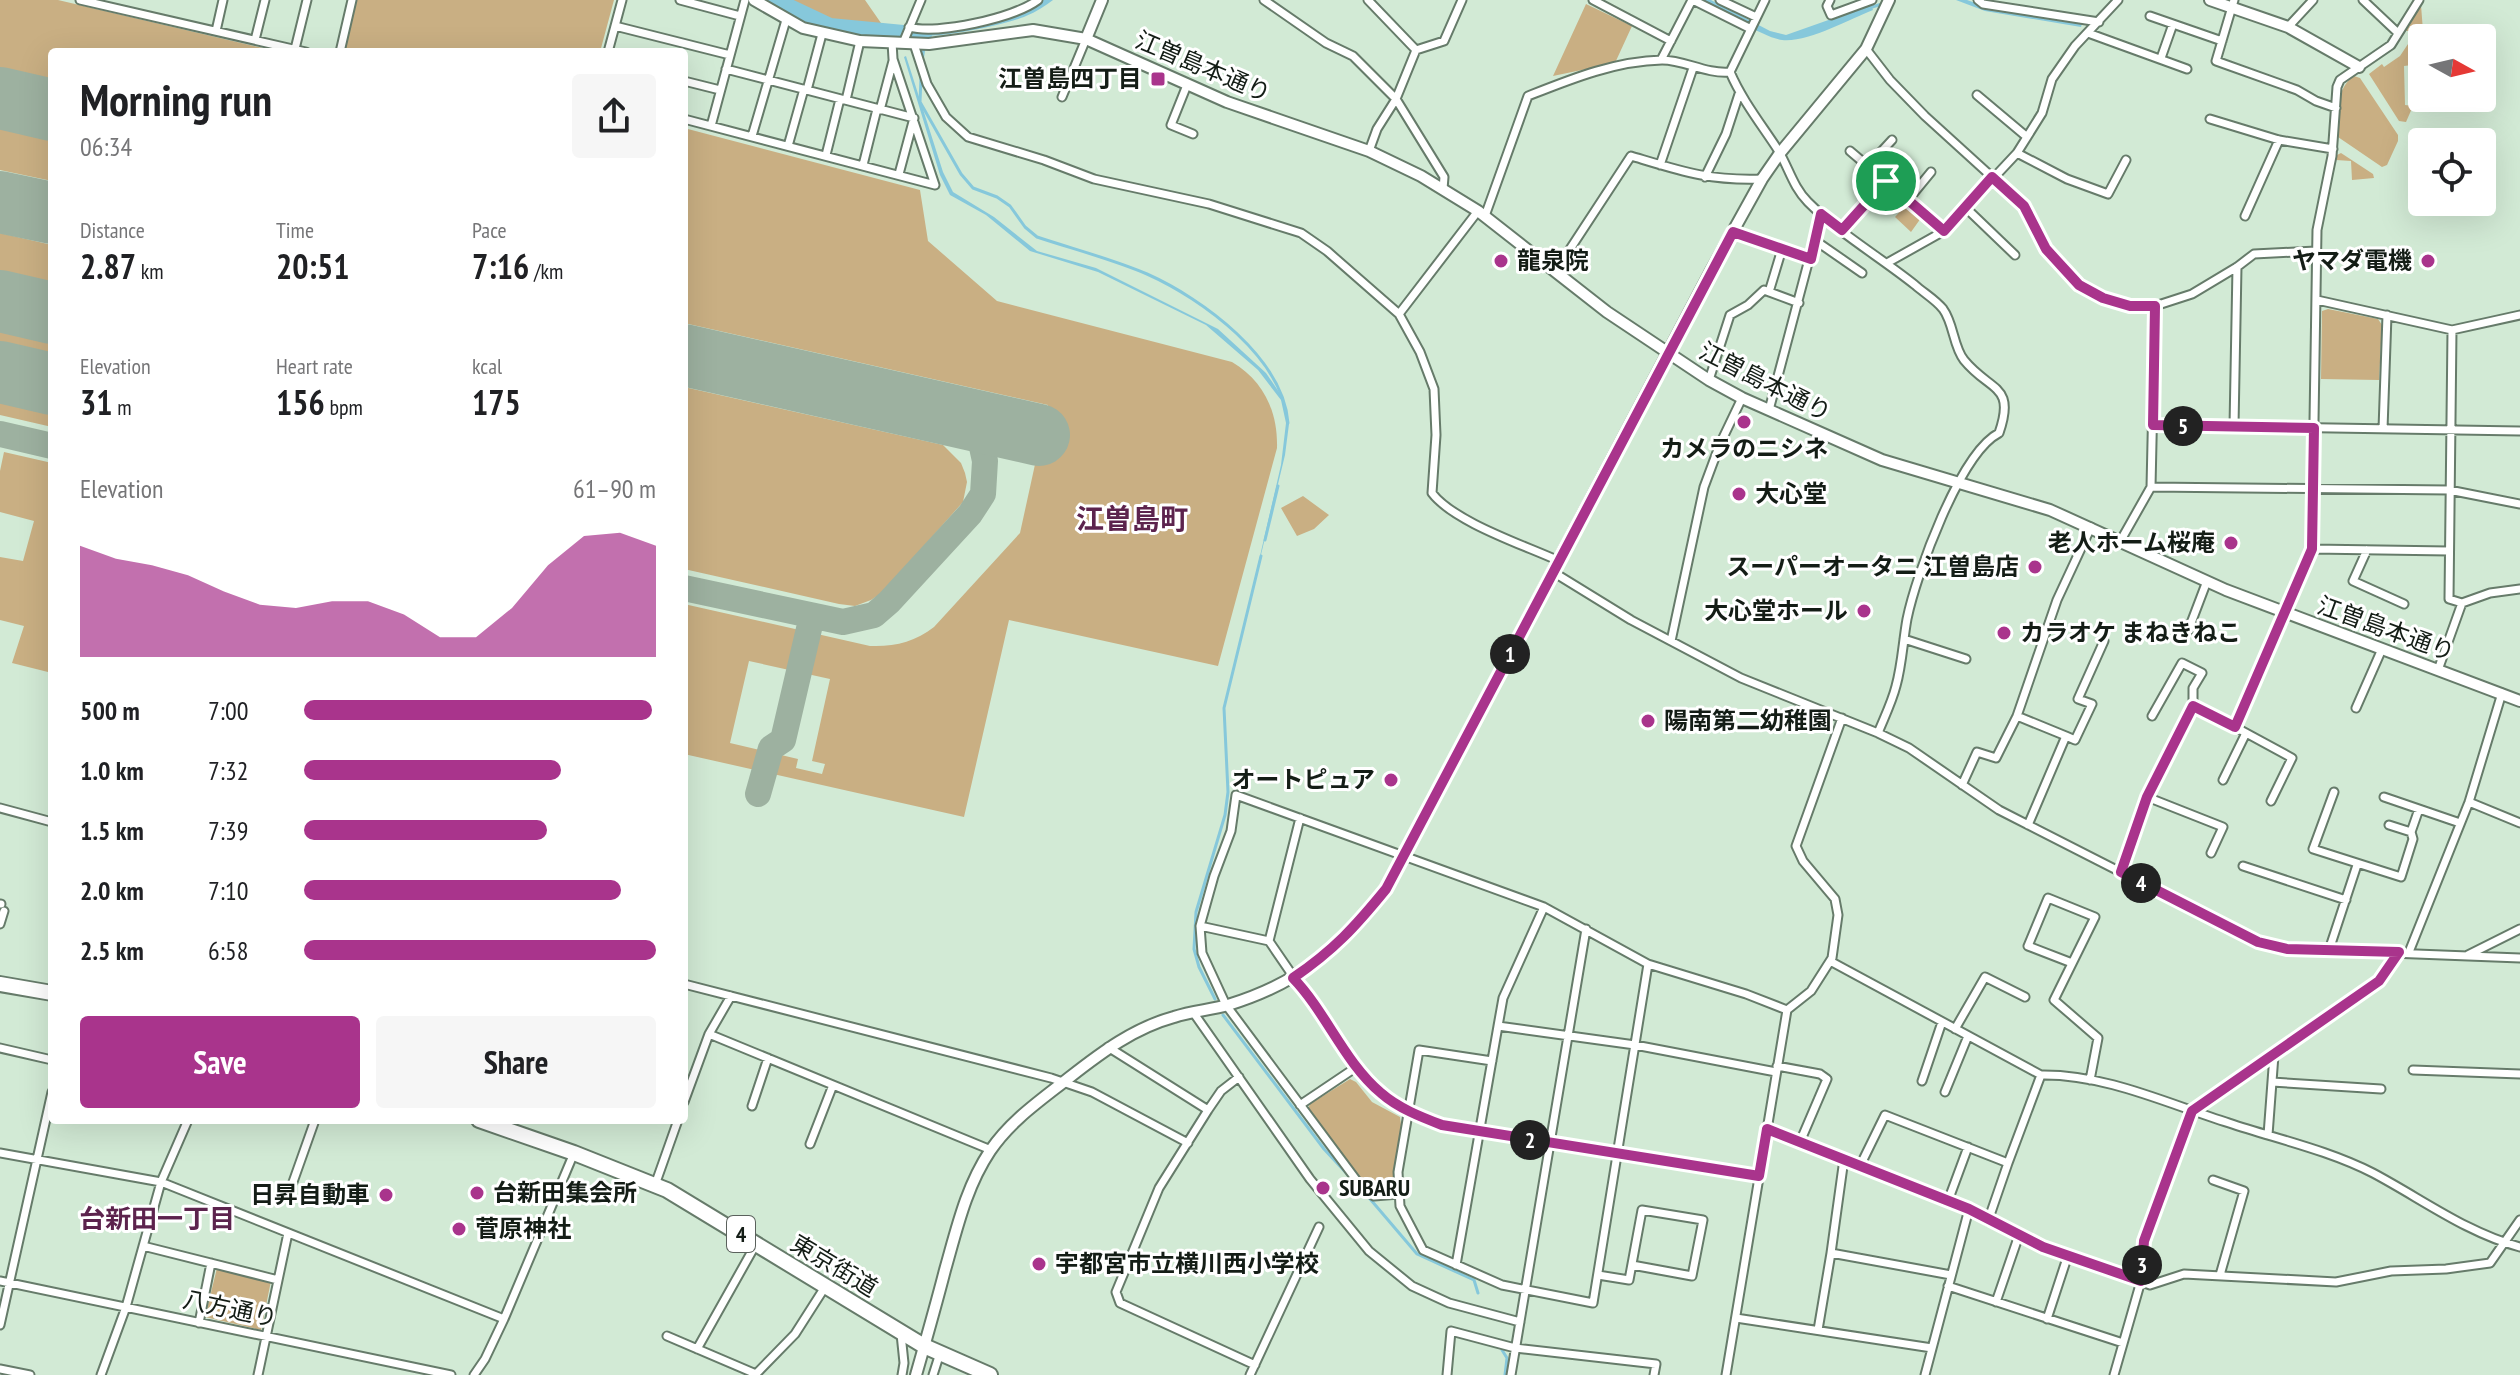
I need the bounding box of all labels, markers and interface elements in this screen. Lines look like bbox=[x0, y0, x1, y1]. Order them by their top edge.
street label: 江曽島本通り bbox=[1131, 24, 1276, 109]
north arrow bbox=[2408, 24, 2496, 112]
map controls bbox=[2408, 24, 2496, 216]
place label: 江曽島四丁目 bbox=[998, 63, 1142, 94]
marker: 江曽島四丁目 bbox=[1149, 70, 1167, 88]
text: Morning run bbox=[80, 71, 272, 128]
button: share bbox=[572, 74, 656, 158]
button: locate bbox=[2408, 128, 2496, 216]
text: 06:34 bbox=[80, 130, 132, 163]
pin bbox=[1852, 147, 1920, 215]
icon: arrive bbox=[1864, 159, 1908, 203]
text: Distance bbox=[80, 216, 145, 244]
text: Time bbox=[276, 216, 314, 244]
text: Pace bbox=[472, 216, 507, 244]
text: 2.87 bbox=[80, 244, 136, 288]
text: 20:51 bbox=[276, 244, 350, 288]
text: 7:16 bbox=[472, 244, 529, 288]
place label: 龍泉院 bbox=[1517, 245, 1589, 276]
place label: ヤマダ電機 bbox=[2292, 245, 2412, 276]
marker: 龍泉院 bbox=[1492, 252, 1510, 270]
marker: ヤマダ電機 bbox=[2419, 252, 2437, 270]
text: km bbox=[136, 257, 164, 285]
text: /km bbox=[529, 257, 563, 285]
street label: 江曽島本通り bbox=[1694, 335, 1836, 428]
text: Elevation bbox=[80, 352, 151, 380]
text: Heart rate bbox=[276, 352, 353, 380]
text: kcal bbox=[472, 352, 502, 380]
text: 31 bbox=[80, 380, 113, 424]
text: 156 bbox=[276, 380, 325, 424]
text: 175 bbox=[472, 380, 521, 424]
text: m bbox=[113, 393, 132, 421]
text: bpm bbox=[325, 393, 363, 421]
pin: 5 bbox=[2163, 406, 2203, 446]
text: 5 bbox=[2178, 412, 2188, 440]
marker: カメラのニシネ bbox=[1735, 413, 1753, 431]
place label: カメラのニシネ bbox=[1660, 433, 1828, 464]
text: Elevation bbox=[80, 472, 163, 505]
text: 61–90 m bbox=[573, 472, 656, 505]
place label: 大心堂 bbox=[1755, 478, 1827, 509]
marker: 大心堂 bbox=[1730, 485, 1748, 503]
district label: 江曽島町 bbox=[1076, 500, 1188, 537]
place label: 老人ホーム桜庵 bbox=[2048, 527, 2215, 558]
marker: 老人ホーム桜庵 bbox=[2222, 534, 2240, 552]
place label: スーパーオータニ 江曽島店 bbox=[1726, 551, 2019, 582]
marker: スーパーオータニ 江曽島店 bbox=[2026, 558, 2044, 576]
street label: 江曽島本通り bbox=[2313, 589, 2459, 668]
place label: 大心堂ホール bbox=[1704, 595, 1848, 626]
marker: 大心堂ホール bbox=[1855, 602, 1873, 620]
place label: カラオケ まねきねこ bbox=[2020, 617, 2241, 648]
marker: カラオケ まねきねこ bbox=[1995, 624, 2013, 642]
pin: 1 bbox=[1490, 634, 1530, 674]
text: 1 bbox=[1505, 640, 1515, 668]
text: 500 m bbox=[80, 694, 140, 727]
text: 7:00 bbox=[208, 694, 248, 727]
place label: 陽南第二幼稚園 bbox=[1664, 705, 1832, 736]
marker: 陽南第二幼稚園 bbox=[1639, 712, 1657, 730]
text: 1.0 km bbox=[80, 754, 144, 787]
text: 7:32 bbox=[208, 754, 248, 787]
place label: オートピュア bbox=[1231, 764, 1375, 795]
marker: オートピュア bbox=[1382, 771, 1400, 789]
text: 1.5 km bbox=[80, 814, 144, 847]
text: 7:39 bbox=[208, 814, 248, 847]
pin: 4 bbox=[2121, 863, 2161, 903]
text: 4 bbox=[2136, 869, 2146, 897]
text: 2.0 km bbox=[80, 874, 144, 907]
text: 7:10 bbox=[208, 874, 248, 907]
text: 2.5 km bbox=[80, 934, 144, 967]
text: 6:58 bbox=[208, 934, 248, 967]
button: Save bbox=[80, 1016, 360, 1108]
button: Share bbox=[376, 1016, 656, 1108]
pin: 2 bbox=[1510, 1120, 1550, 1160]
text: 2 bbox=[1525, 1126, 1535, 1154]
place label: SUBARU bbox=[1339, 1172, 1410, 1203]
place label: 台新田集会所 bbox=[493, 1177, 637, 1208]
place label: 日昇自動車 bbox=[250, 1179, 370, 1210]
marker: SUBARU bbox=[1314, 1179, 1332, 1197]
marker: 台新田集会所 bbox=[468, 1184, 486, 1202]
marker: 日昇自動車 bbox=[377, 1186, 395, 1204]
district label: 台新田一丁目 bbox=[79, 1202, 235, 1235]
place label: 菅原神社 bbox=[475, 1213, 571, 1244]
road number: 4 bbox=[727, 1216, 755, 1252]
marker: 菅原神社 bbox=[450, 1220, 468, 1238]
street label: 東京街道 bbox=[785, 1228, 883, 1304]
pin: 3 bbox=[2122, 1245, 2162, 1285]
place label: 宇都宮市立横川西小学校 bbox=[1055, 1248, 1319, 1279]
text: 3 bbox=[2137, 1251, 2147, 1279]
marker: 宇都宮市立横川西小学校 bbox=[1030, 1255, 1048, 1273]
street label: 八方通り bbox=[180, 1283, 280, 1334]

